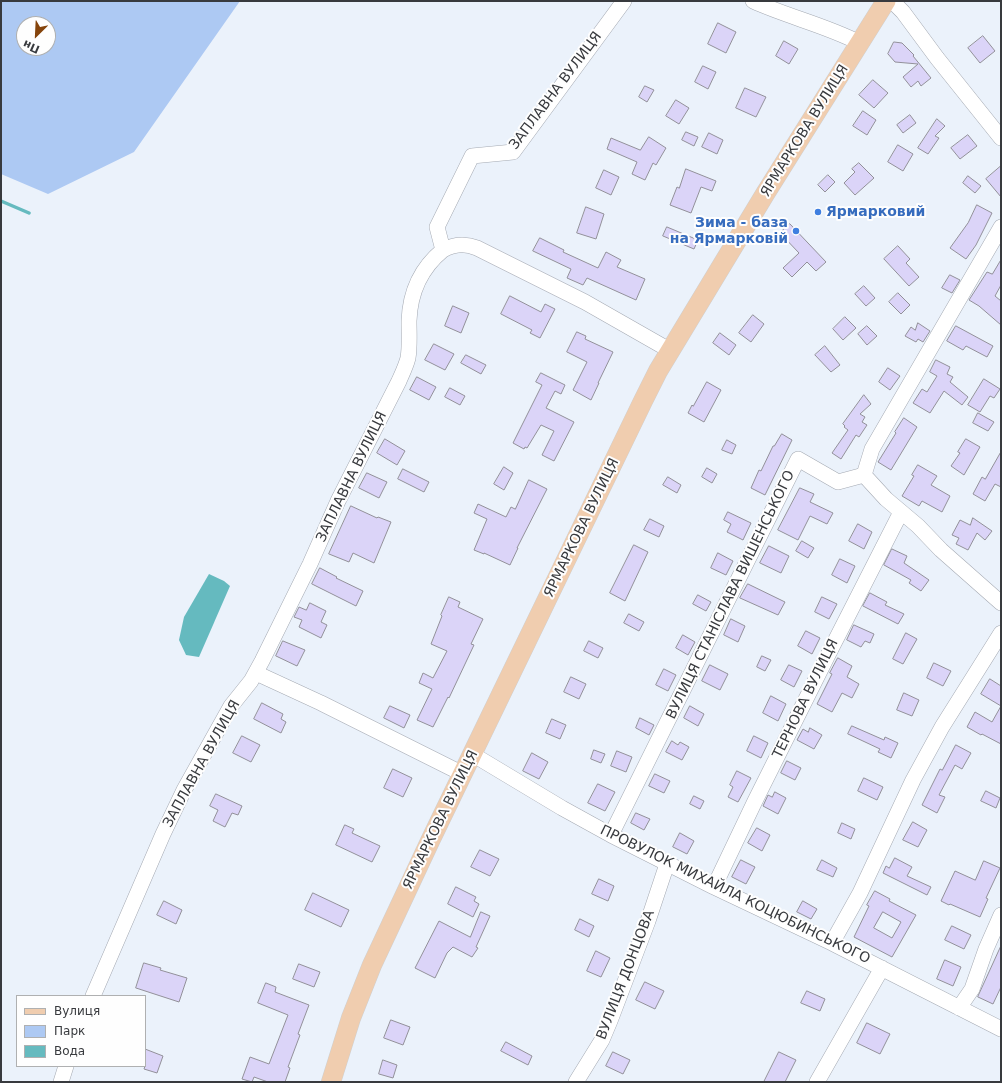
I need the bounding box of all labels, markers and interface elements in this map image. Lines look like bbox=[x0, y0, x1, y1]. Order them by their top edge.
north arrow bbox=[16, 16, 56, 56]
street label: ЗАПЛАВНА ВУЛИЦЯ bbox=[506, 29, 606, 153]
text: Пн bbox=[21, 37, 42, 56]
street label: ЯРМАРКОВА ВУЛИЦЯ bbox=[757, 62, 853, 200]
place label: Ярмарковий bbox=[826, 204, 925, 220]
marker: Ярмарковий bbox=[813, 207, 823, 217]
place label: Зима - база на Ярмарковій bbox=[670, 215, 788, 248]
marker: Зима - база на Ярмарковій bbox=[791, 226, 801, 236]
street label: ЗАПЛАВНА ВУЛИЦЯ bbox=[313, 409, 391, 545]
street label: ЯРМАРКОВА ВУЛИЦЯ bbox=[541, 456, 623, 600]
street label: ВУЛИЦЯ СТАНІСЛАВА ВИШЕНСЬКОГО bbox=[663, 468, 799, 722]
street label: ТЕРНОВА ВУЛИЦЯ bbox=[770, 637, 842, 761]
street label: ЗАПЛАВНА ВУЛИЦЯ bbox=[160, 697, 244, 831]
street label: ЯРМАРКОВА ВУЛИЦЯ bbox=[400, 748, 482, 892]
street label: ПРОВУЛОК МИХАЙЛА КОЦЮБИНСЬКОГО bbox=[597, 822, 873, 968]
street label: ВУЛИЦЯ ДОНЦОВА bbox=[593, 908, 659, 1042]
legend bbox=[16, 995, 146, 1067]
text: Вулиця bbox=[54, 1004, 100, 1018]
text: Парк bbox=[54, 1024, 85, 1038]
text: Вода bbox=[54, 1044, 85, 1058]

